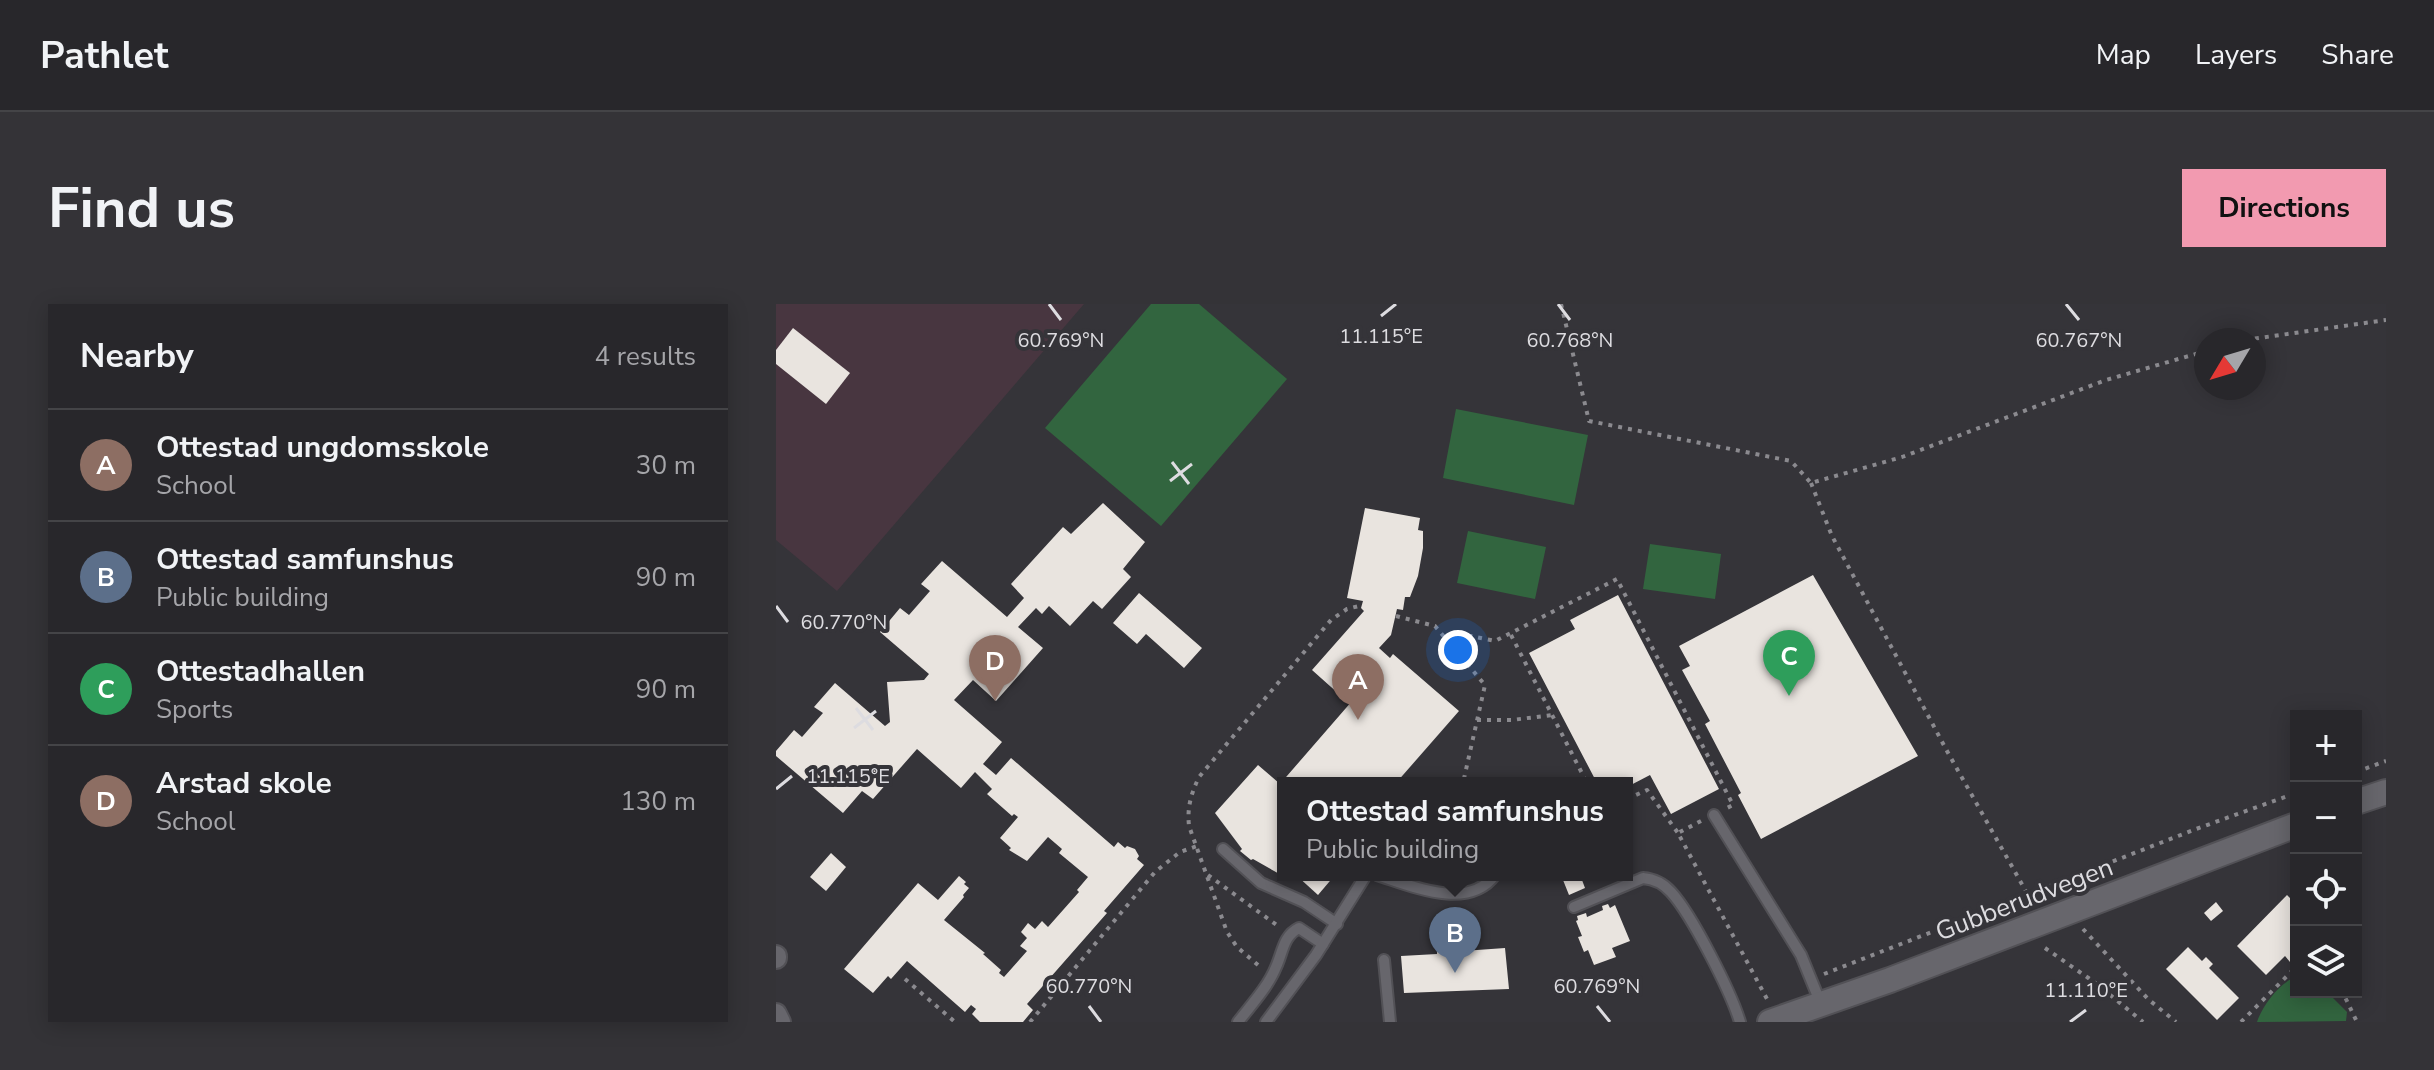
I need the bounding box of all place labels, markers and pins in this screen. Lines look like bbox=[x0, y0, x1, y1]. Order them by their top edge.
pin: C bbox=[1763, 630, 1815, 696]
pin: D bbox=[969, 635, 1021, 701]
pin: A bbox=[1332, 654, 1384, 720]
pin: B bbox=[1429, 907, 1481, 973]

